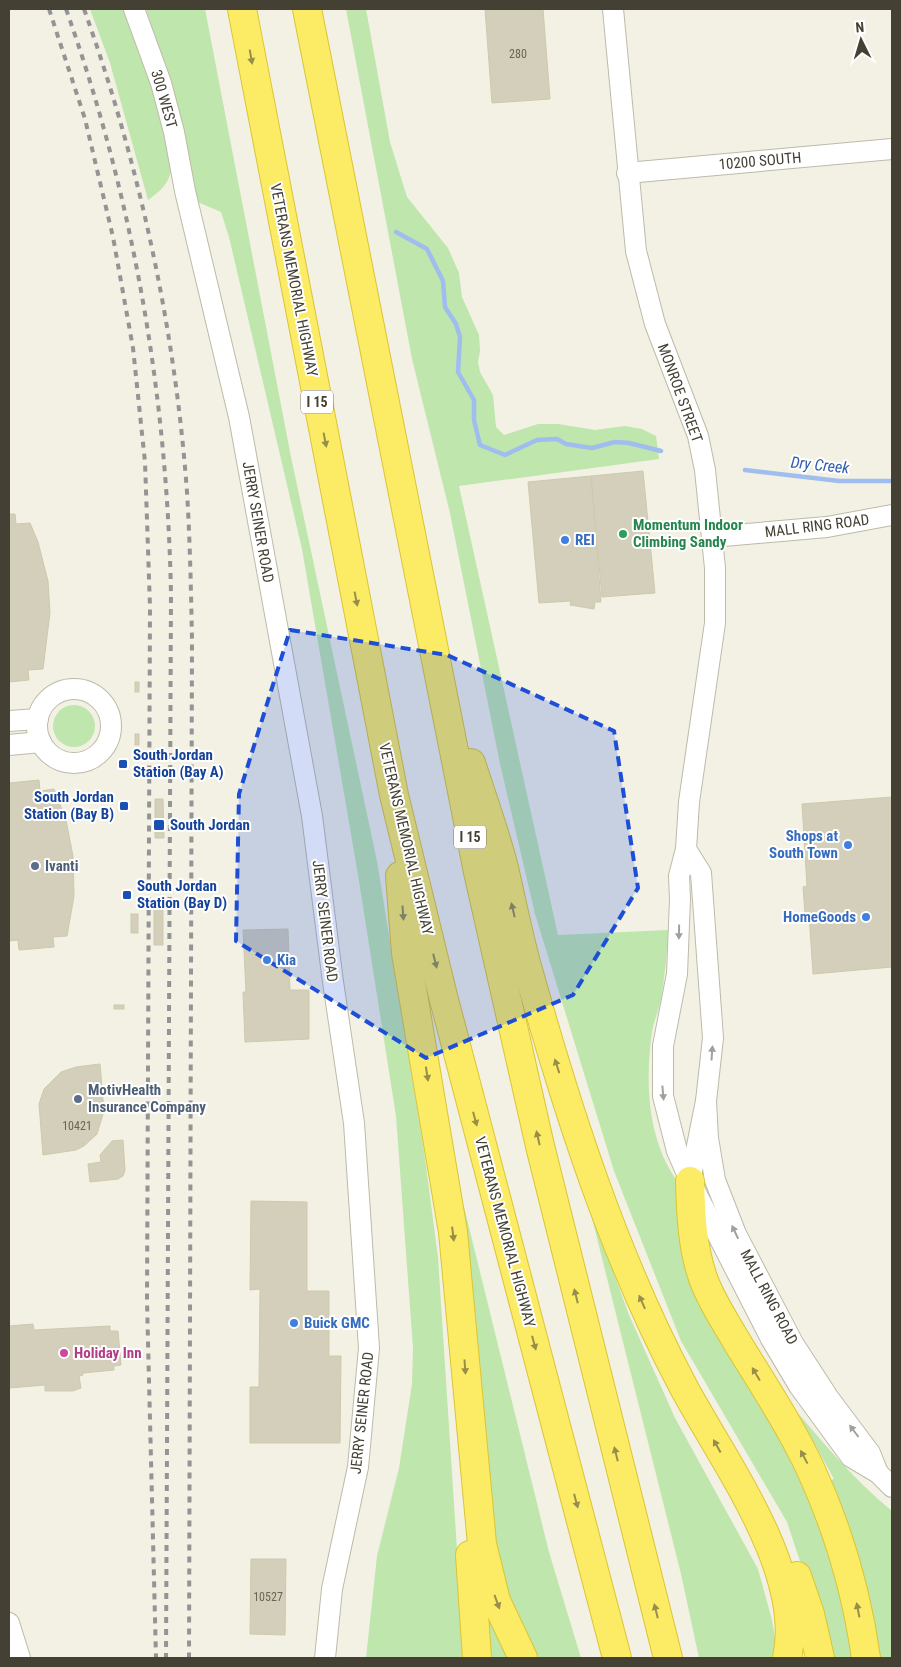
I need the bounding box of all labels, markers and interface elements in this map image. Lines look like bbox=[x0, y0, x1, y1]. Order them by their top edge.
north arrow bbox=[836, 15, 886, 65]
text: N bbox=[855, 19, 865, 35]
house number: 280 bbox=[509, 47, 527, 61]
one-way arrow bbox=[247, 49, 255, 65]
street label: 300 WEST bbox=[147, 68, 181, 131]
street label: 10200 SOUTH bbox=[718, 148, 802, 174]
street label: VETERANS MEMORIAL HIGHWAY bbox=[266, 182, 322, 378]
street label: MONROE STREET bbox=[654, 341, 706, 445]
road number: I 15 bbox=[301, 391, 333, 414]
one-way arrow bbox=[321, 432, 329, 448]
water label: Dry Creek bbox=[790, 452, 851, 478]
street label: JERRY SEINER ROAD bbox=[238, 460, 278, 584]
street label: MALL RING ROAD bbox=[764, 511, 870, 541]
place label: Momentum Indoor Climbing Sandy bbox=[633, 516, 743, 551]
marker: Momentum Indoor Climbing Sandy bbox=[617, 528, 629, 540]
place label: REI bbox=[575, 531, 595, 549]
marker: REI bbox=[559, 534, 571, 546]
one-way arrow bbox=[352, 592, 360, 608]
street label: VETERANS MEMORIAL HIGHWAY bbox=[375, 741, 437, 937]
place label: South Jordan Station (Bay A) bbox=[133, 746, 224, 781]
marker: South Jordan Station (Bay A) bbox=[117, 758, 129, 770]
place label: South Jordan Station (Bay B) bbox=[24, 788, 114, 823]
marker: South Jordan Station (Bay B) bbox=[118, 800, 130, 812]
place label: South Jordan bbox=[170, 816, 250, 834]
marker: South Jordan bbox=[152, 818, 166, 832]
road number: I 15 bbox=[454, 826, 486, 849]
place label: Shops at South Town bbox=[769, 827, 838, 862]
marker: Shops at South Town bbox=[842, 839, 854, 851]
place label: Ivanti bbox=[45, 857, 79, 875]
street label: JERRY SEINER ROAD bbox=[309, 859, 341, 983]
marker: Ivanti bbox=[29, 860, 41, 872]
place label: South Jordan Station (Bay D) bbox=[137, 877, 227, 912]
marker: South Jordan Station (Bay D) bbox=[121, 889, 133, 901]
one-way arrow bbox=[509, 902, 517, 917]
one-way arrow bbox=[399, 906, 407, 922]
place label: HomeGoods bbox=[783, 908, 856, 926]
marker: HomeGoods bbox=[860, 911, 872, 923]
one-way arrow bbox=[675, 924, 683, 940]
place label: Kia bbox=[277, 951, 296, 969]
marker: Kia bbox=[261, 954, 273, 966]
one-way arrow bbox=[431, 954, 439, 969]
one-way arrow bbox=[708, 1045, 716, 1061]
one-way arrow bbox=[553, 1058, 561, 1073]
one-way arrow bbox=[423, 1066, 431, 1082]
place label: MotivHealth Insurance Company bbox=[88, 1081, 206, 1116]
one-way arrow bbox=[659, 1085, 667, 1101]
marker: MotivHealth Insurance Company bbox=[72, 1093, 84, 1105]
one-way arrow bbox=[472, 1111, 480, 1126]
house number: 10421 bbox=[62, 1119, 92, 1133]
one-way arrow bbox=[534, 1131, 542, 1146]
street label: VETERANS MEMORIAL HIGHWAY bbox=[471, 1135, 539, 1329]
one-way arrow bbox=[731, 1225, 739, 1239]
one-way arrow bbox=[450, 1227, 458, 1243]
street label: MALL RING ROAD bbox=[736, 1246, 802, 1348]
one-way arrow bbox=[572, 1288, 580, 1303]
one-way arrow bbox=[637, 1295, 645, 1309]
place label: Buick GMC bbox=[304, 1314, 370, 1332]
marker: Buick GMC bbox=[288, 1317, 300, 1329]
one-way arrow bbox=[531, 1336, 539, 1351]
place label: Holiday Inn bbox=[74, 1344, 142, 1362]
marker: Holiday Inn bbox=[58, 1347, 70, 1359]
street label: JERRY SEINER ROAD bbox=[347, 1351, 377, 1475]
one-way arrow bbox=[461, 1359, 469, 1375]
one-way arrow bbox=[752, 1367, 761, 1380]
one-way arrow bbox=[848, 1425, 859, 1438]
one-way arrow bbox=[712, 1440, 721, 1453]
one-way arrow bbox=[612, 1446, 620, 1461]
one-way arrow bbox=[800, 1450, 808, 1465]
one-way arrow bbox=[572, 1493, 580, 1508]
house number: 10527 bbox=[253, 1590, 283, 1604]
one-way arrow bbox=[493, 1595, 501, 1610]
one-way arrow bbox=[853, 1602, 861, 1618]
one-way arrow bbox=[652, 1604, 660, 1619]

